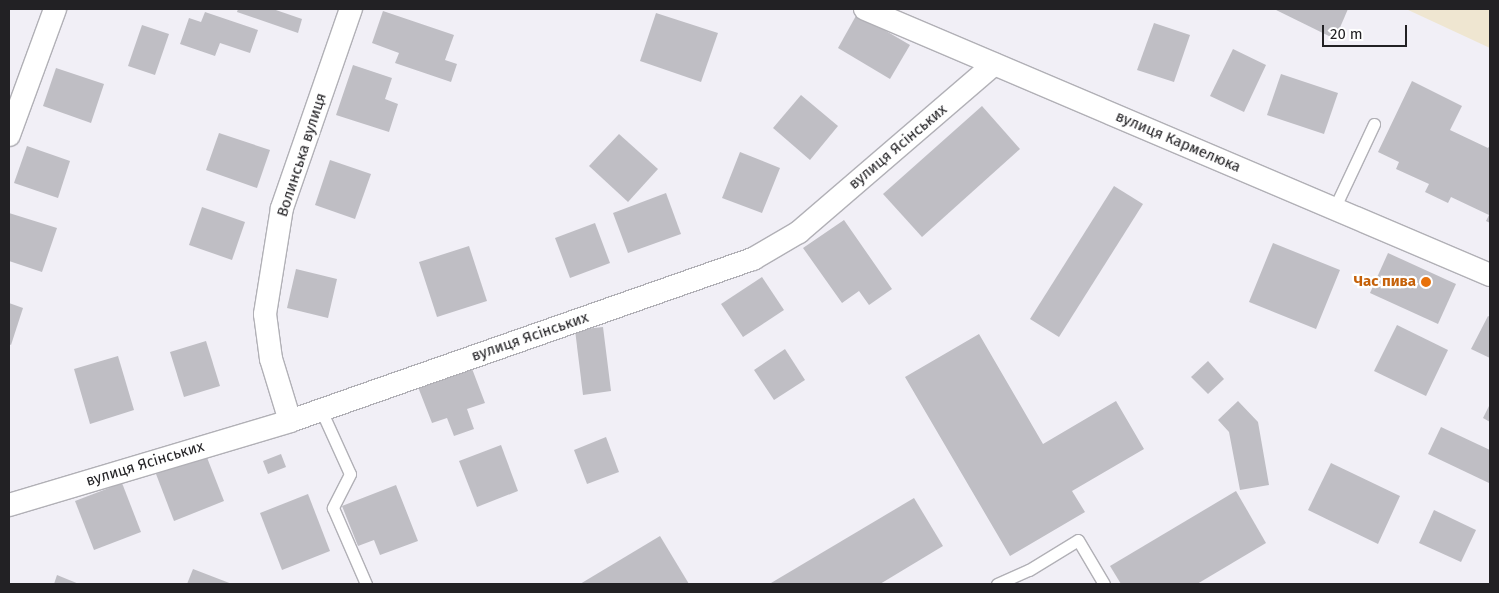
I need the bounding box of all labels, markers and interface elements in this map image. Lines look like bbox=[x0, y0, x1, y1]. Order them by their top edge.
scale bar bbox=[1324, 15, 1409, 47]
text: 20 m bbox=[1330, 25, 1363, 43]
street label: Волинська вулиця bbox=[274, 91, 330, 219]
street label: вулиця Ясінських bbox=[845, 101, 951, 193]
street label: вулиця Кармелюка bbox=[1113, 108, 1243, 176]
place label: Час пива bbox=[1354, 273, 1416, 291]
marker: Час пива bbox=[1420, 276, 1432, 288]
street label: вулиця Ясінських bbox=[469, 309, 591, 365]
street label: вулиця Ясінських bbox=[84, 437, 206, 491]

